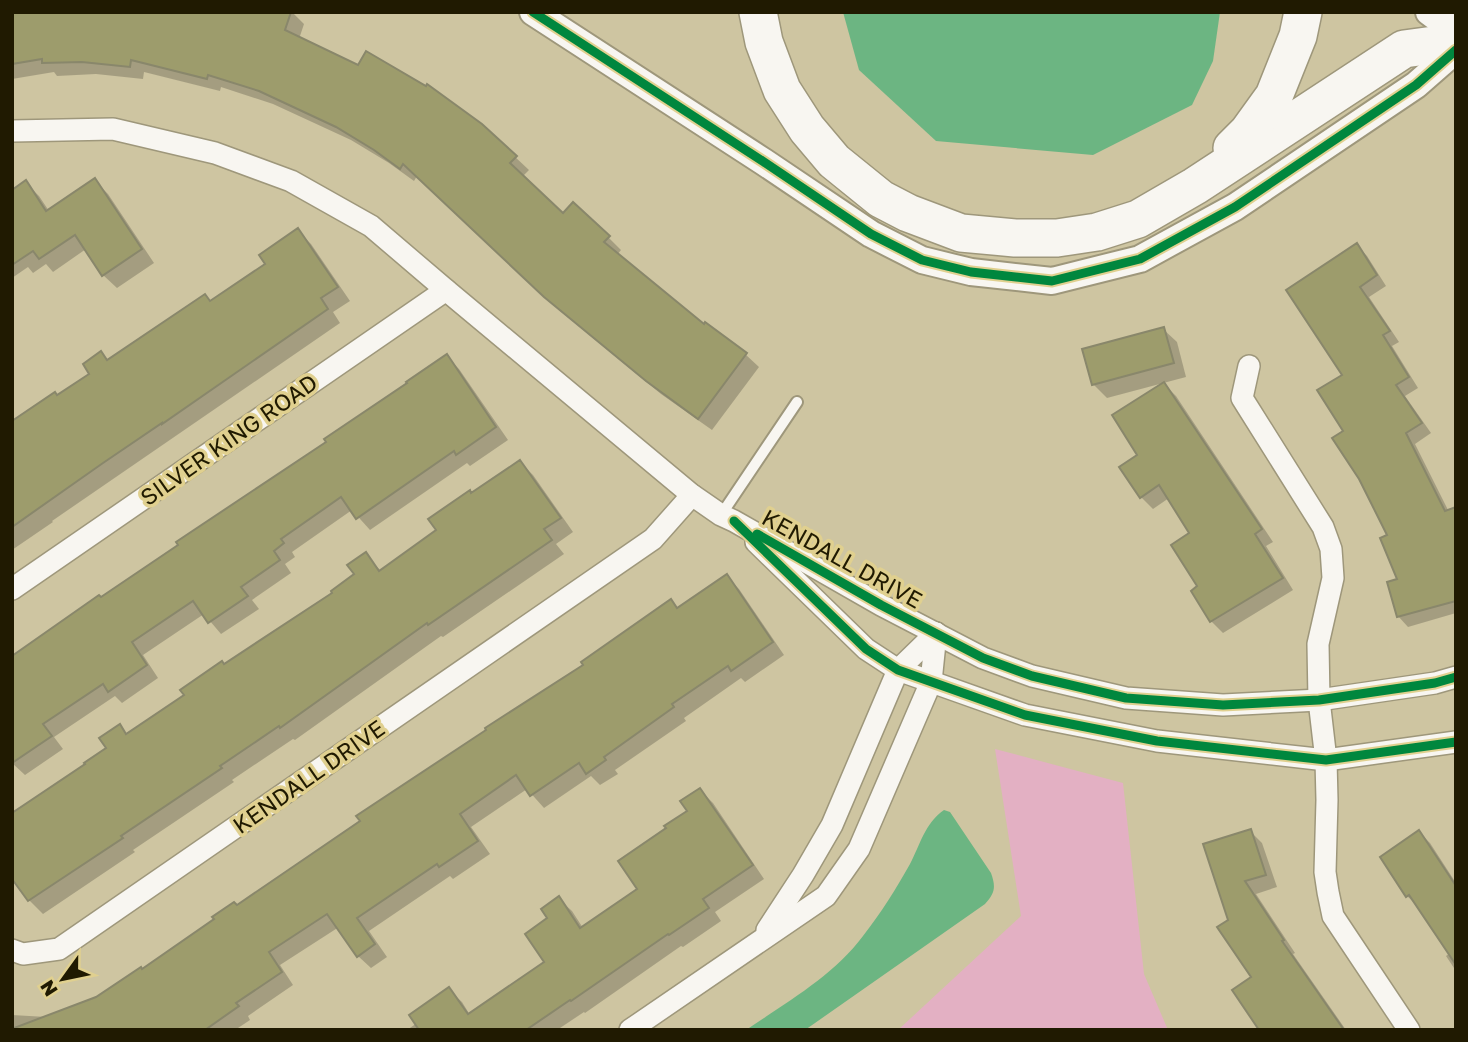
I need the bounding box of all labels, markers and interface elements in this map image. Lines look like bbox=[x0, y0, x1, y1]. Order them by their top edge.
street label: SILVER KING ROAD bbox=[134, 368, 322, 511]
street label: KENDALL DRIVE bbox=[758, 503, 927, 614]
street label: KENDALL DRIVE bbox=[227, 713, 390, 839]
north arrow bbox=[28, 944, 98, 1014]
text: N bbox=[35, 976, 62, 1001]

